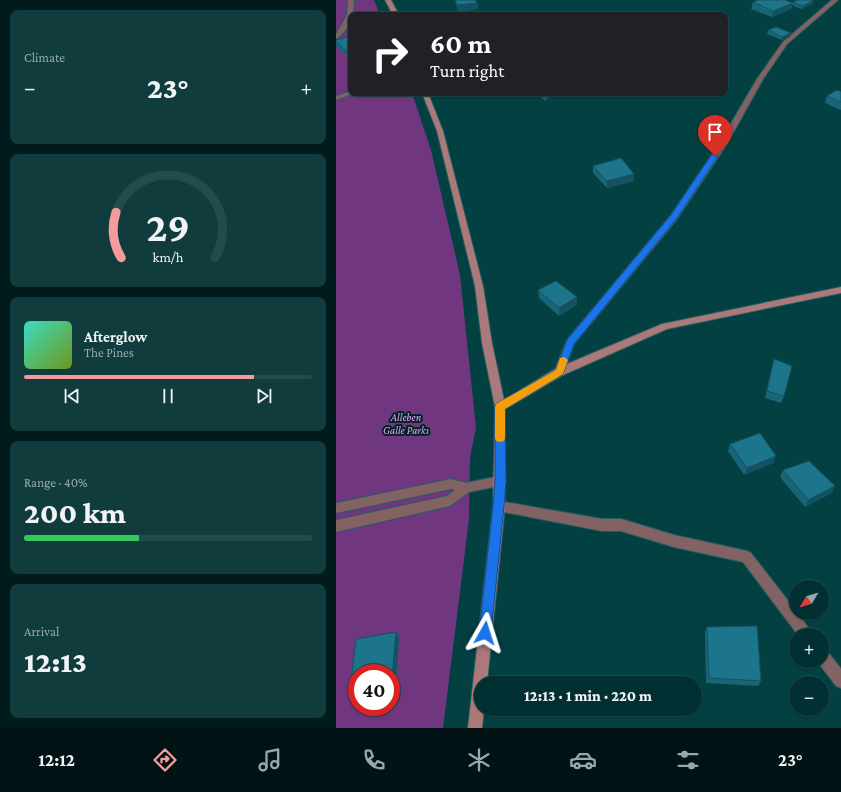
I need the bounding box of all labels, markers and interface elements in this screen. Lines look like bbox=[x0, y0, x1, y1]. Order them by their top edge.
icon: right bbox=[364, 28, 416, 80]
text: 60 m bbox=[430, 28, 491, 59]
text: Climate bbox=[24, 50, 65, 65]
text: Turn right bbox=[430, 61, 504, 81]
text: 23° bbox=[147, 71, 189, 104]
text: − bbox=[24, 75, 36, 100]
text: + bbox=[300, 75, 312, 100]
pin bbox=[698, 115, 732, 156]
icon: arrive bbox=[704, 121, 726, 143]
text: 29 bbox=[146, 204, 190, 250]
text: km/h bbox=[153, 249, 184, 265]
text: Afterglow bbox=[84, 329, 147, 345]
text: The Pines bbox=[84, 345, 134, 360]
icon: previous bbox=[61, 385, 83, 407]
icon: pause bbox=[157, 385, 179, 407]
icon: next bbox=[253, 385, 275, 407]
park label: Alleben Galle Parkı bbox=[383, 411, 429, 436]
text: Range · 40% bbox=[24, 475, 88, 490]
text: 200 km bbox=[24, 496, 126, 529]
north arrow bbox=[789, 580, 829, 620]
map controls bbox=[789, 580, 829, 716]
position arrow bbox=[464, 612, 506, 654]
text: Arrival bbox=[24, 624, 59, 639]
button: + bbox=[789, 628, 829, 668]
text: 12:13 bbox=[24, 645, 87, 678]
speed limit sign: 40 bbox=[348, 664, 400, 716]
button: − bbox=[789, 676, 829, 716]
text: 12:13 · 1 min · 220 m bbox=[524, 688, 652, 704]
icon: directions bbox=[151, 746, 179, 774]
icon: music bbox=[256, 746, 284, 774]
icon: phone bbox=[360, 746, 388, 774]
icon: climate bbox=[465, 746, 493, 774]
icon: car bbox=[569, 746, 597, 774]
icon: filters bbox=[674, 746, 702, 774]
text: 12:12 bbox=[38, 750, 75, 770]
text: 23° bbox=[778, 750, 803, 770]

